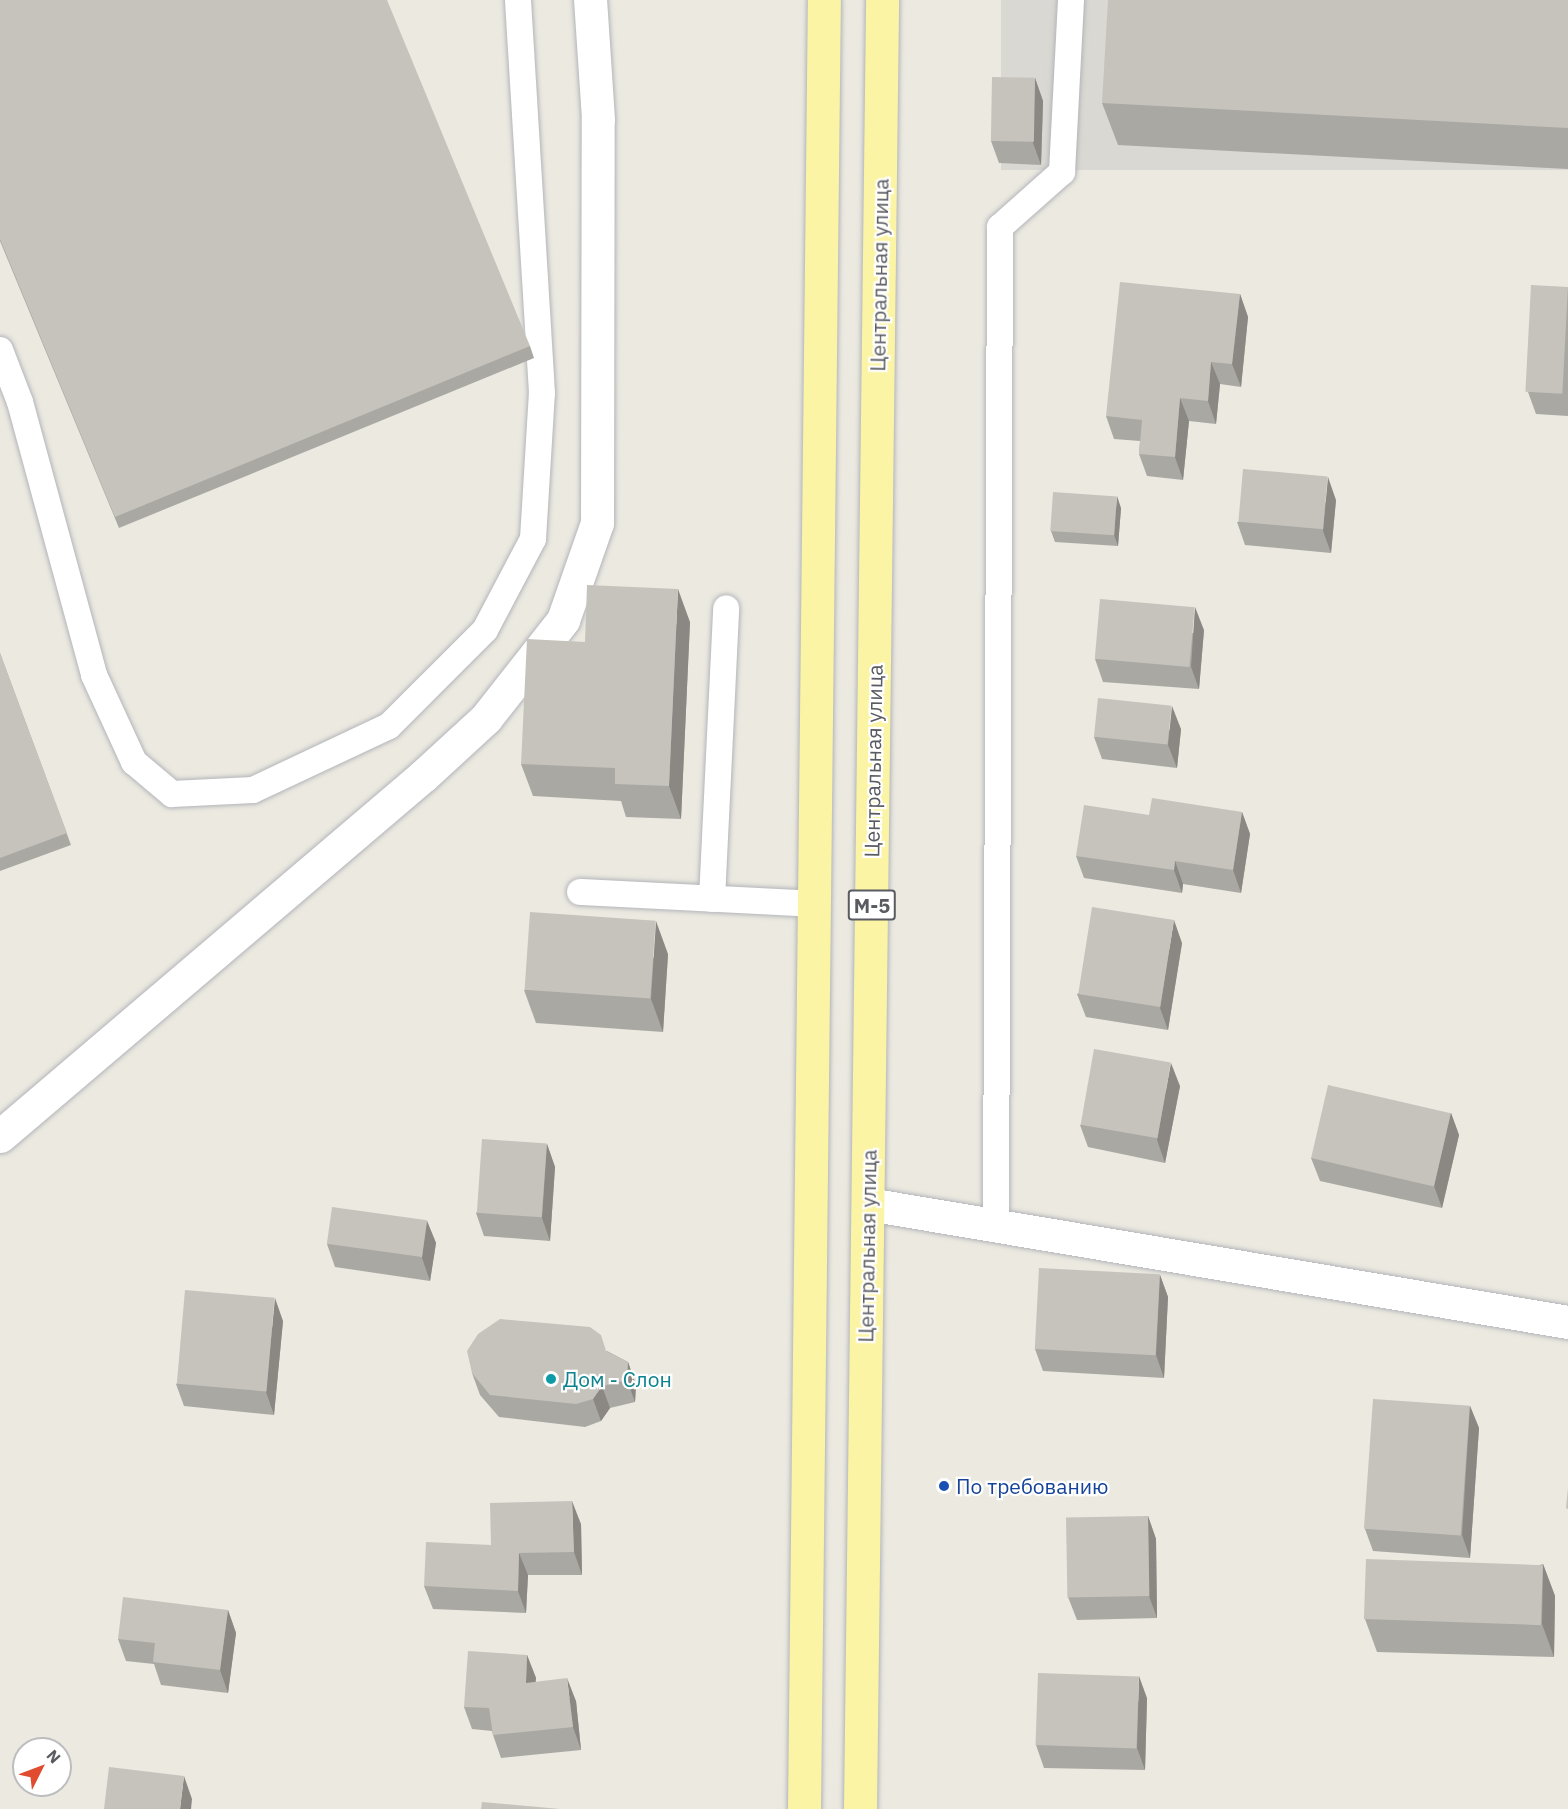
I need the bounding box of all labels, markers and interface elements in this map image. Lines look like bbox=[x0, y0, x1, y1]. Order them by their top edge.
street label: Центральная улица bbox=[865, 178, 893, 372]
street label: Центральная улица bbox=[859, 664, 887, 858]
road number: М-5 bbox=[846, 888, 898, 922]
street label: Центральная улица bbox=[853, 1149, 881, 1343]
place label: Дом - Слон bbox=[563, 1366, 672, 1392]
marker: Дом - Слон bbox=[544, 1372, 558, 1386]
place label: По требованию bbox=[956, 1473, 1109, 1499]
marker: По требованию bbox=[937, 1479, 951, 1493]
north arrow bbox=[12, 1737, 72, 1797]
text: N bbox=[43, 1745, 65, 1767]

